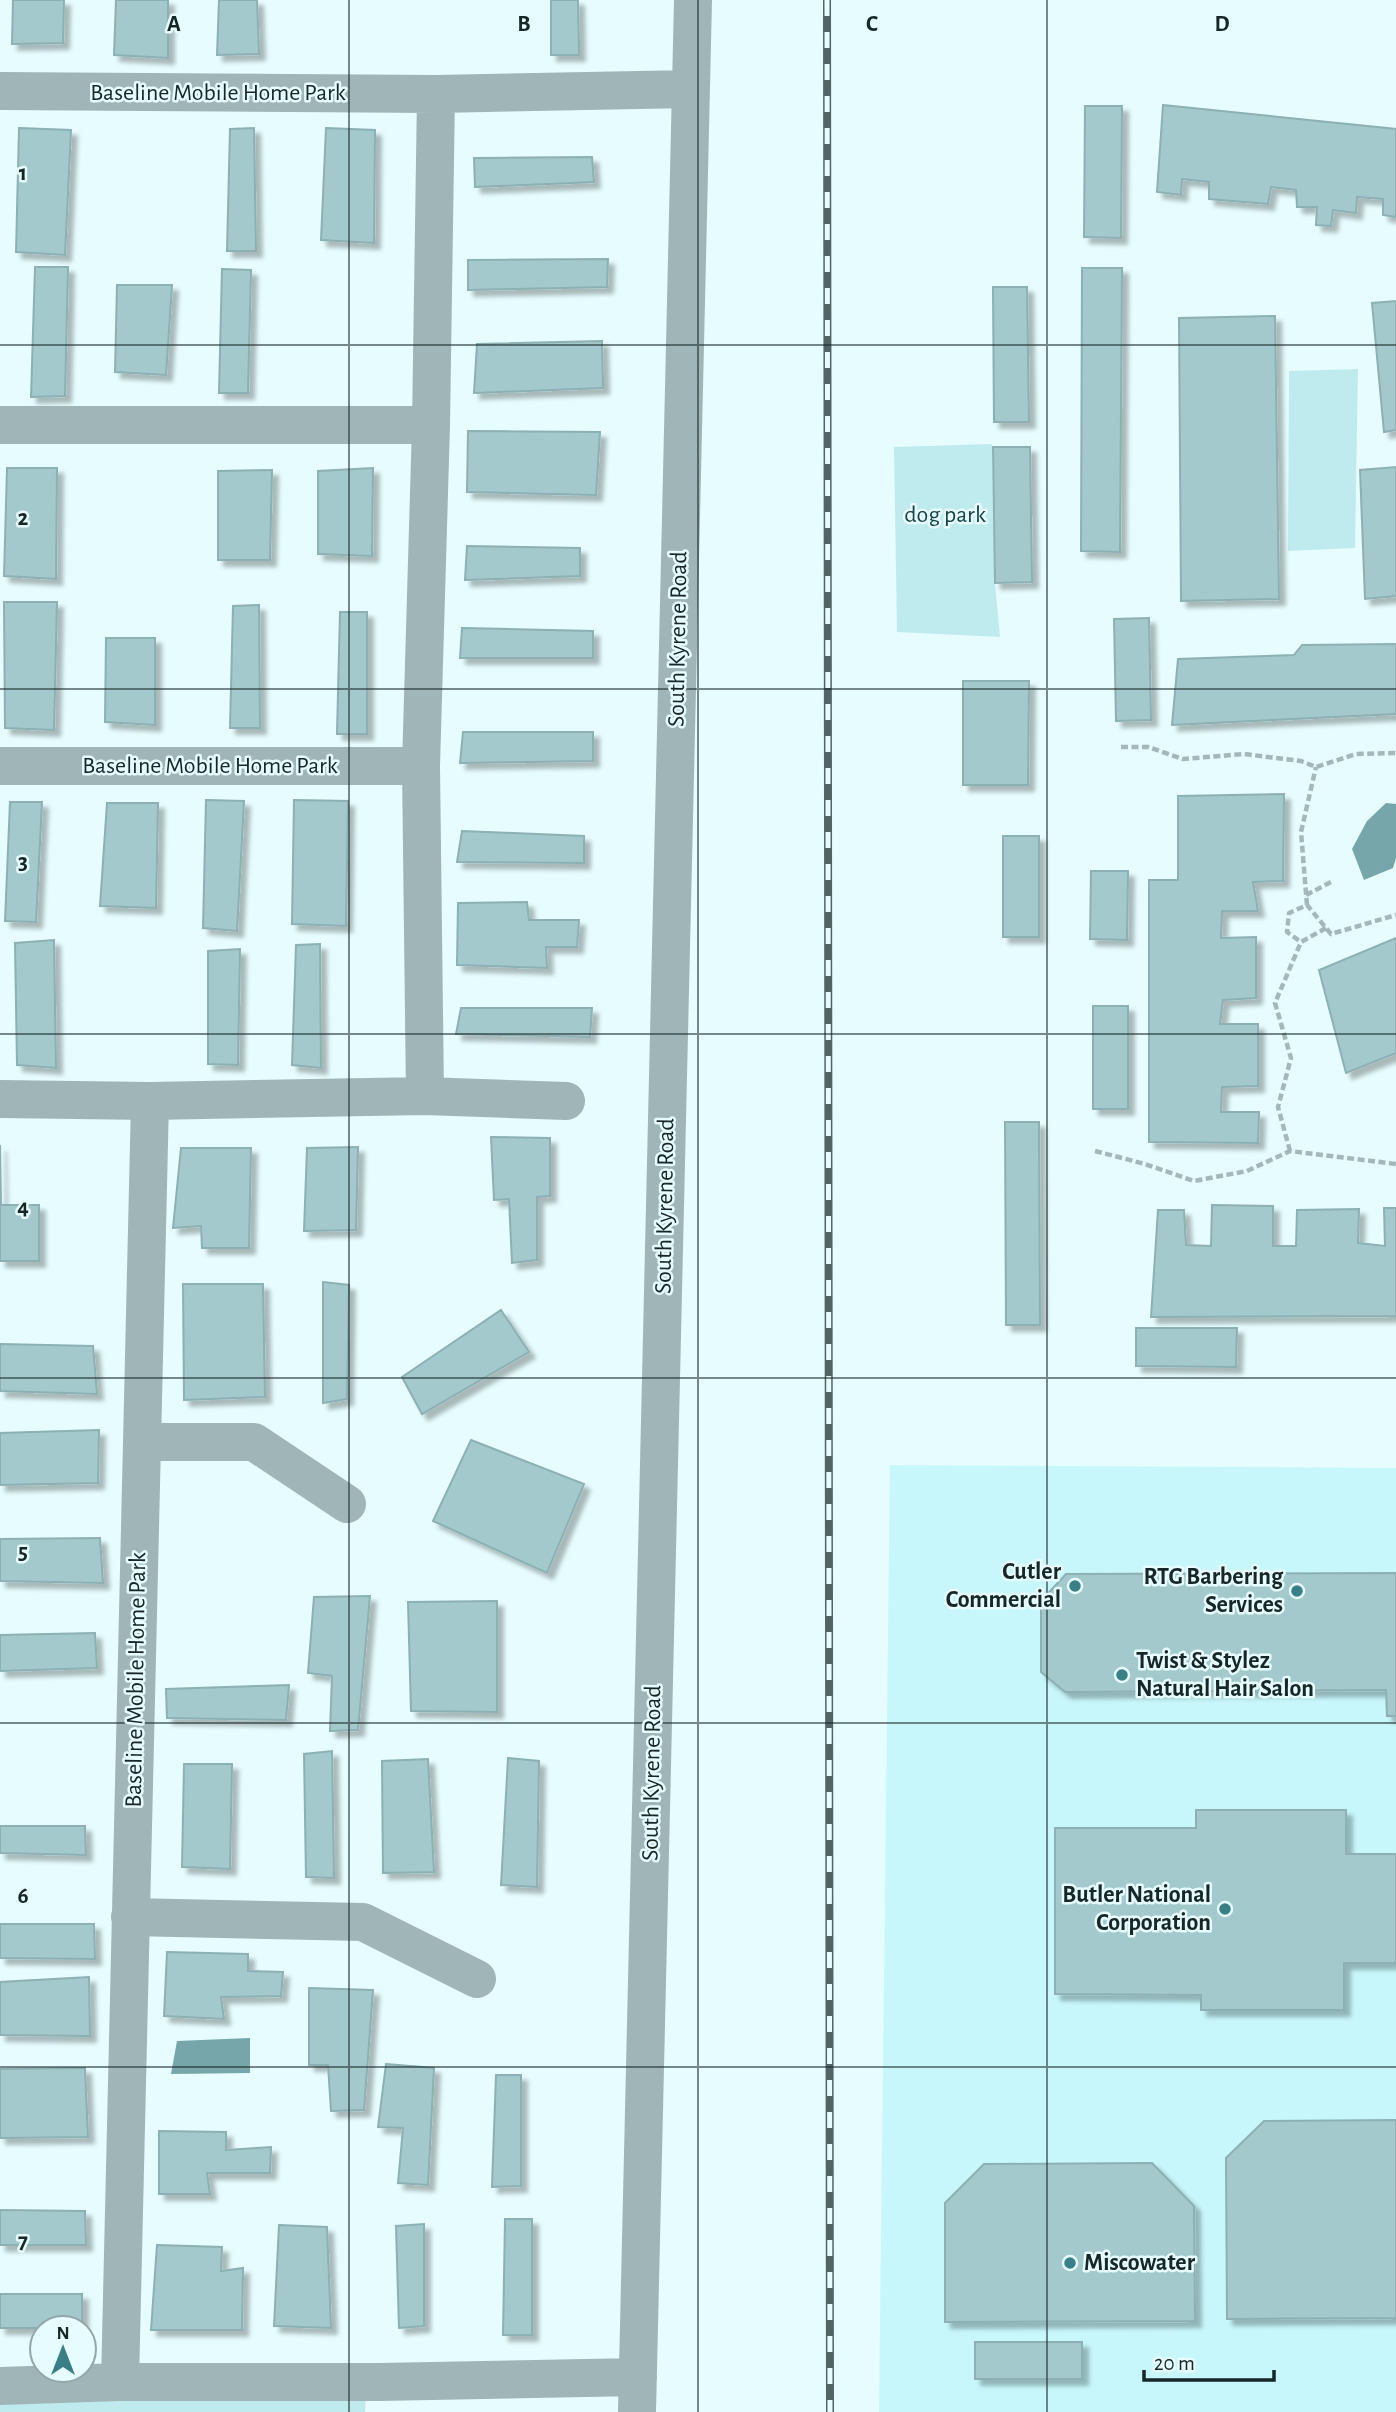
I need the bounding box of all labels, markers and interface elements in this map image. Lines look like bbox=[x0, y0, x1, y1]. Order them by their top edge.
text: A bbox=[167, 13, 181, 36]
text: B bbox=[517, 13, 531, 36]
text: C bbox=[866, 13, 878, 36]
text: D bbox=[1214, 13, 1230, 36]
street label: Baseline Mobile Home Park bbox=[90, 81, 346, 105]
text: 1 bbox=[19, 162, 27, 185]
park label: dog park bbox=[904, 503, 986, 527]
text: 2 bbox=[18, 507, 29, 530]
street label: South Kyrene Road bbox=[664, 551, 692, 727]
street label: Baseline Mobile Home Park bbox=[82, 754, 338, 778]
text: 3 bbox=[18, 851, 28, 874]
street label: South Kyrene Road bbox=[651, 1118, 679, 1294]
text: 4 bbox=[17, 1196, 29, 1219]
text: 5 bbox=[18, 1541, 28, 1564]
street label: Baseline Mobile Home Park bbox=[122, 1552, 150, 1808]
place label: Cutler Commercial bbox=[946, 1560, 1062, 1612]
place label: RTG Barbering Services bbox=[1144, 1565, 1284, 1617]
marker: Cutler Commercial bbox=[1067, 1578, 1083, 1594]
marker: RTG Barbering Services bbox=[1289, 1583, 1305, 1599]
place label: Twist & Stylez Natural Hair Salon bbox=[1136, 1649, 1314, 1701]
marker: Twist & Stylez Natural Hair Salon bbox=[1114, 1667, 1130, 1683]
street label: South Kyrene Road bbox=[638, 1685, 666, 1861]
place label: Butler National Corporation bbox=[1062, 1883, 1211, 1935]
text: 6 bbox=[17, 1885, 29, 1908]
marker: Butler National Corporation bbox=[1217, 1901, 1233, 1917]
text: 7 bbox=[18, 2230, 28, 2253]
place label: Miscowater bbox=[1084, 2251, 1196, 2275]
marker: Miscowater bbox=[1062, 2255, 1078, 2271]
north arrow bbox=[28, 2314, 98, 2384]
text: N bbox=[56, 2324, 70, 2343]
scale bar bbox=[1144, 2338, 1274, 2382]
text: 20 m bbox=[1154, 2353, 1195, 2374]

